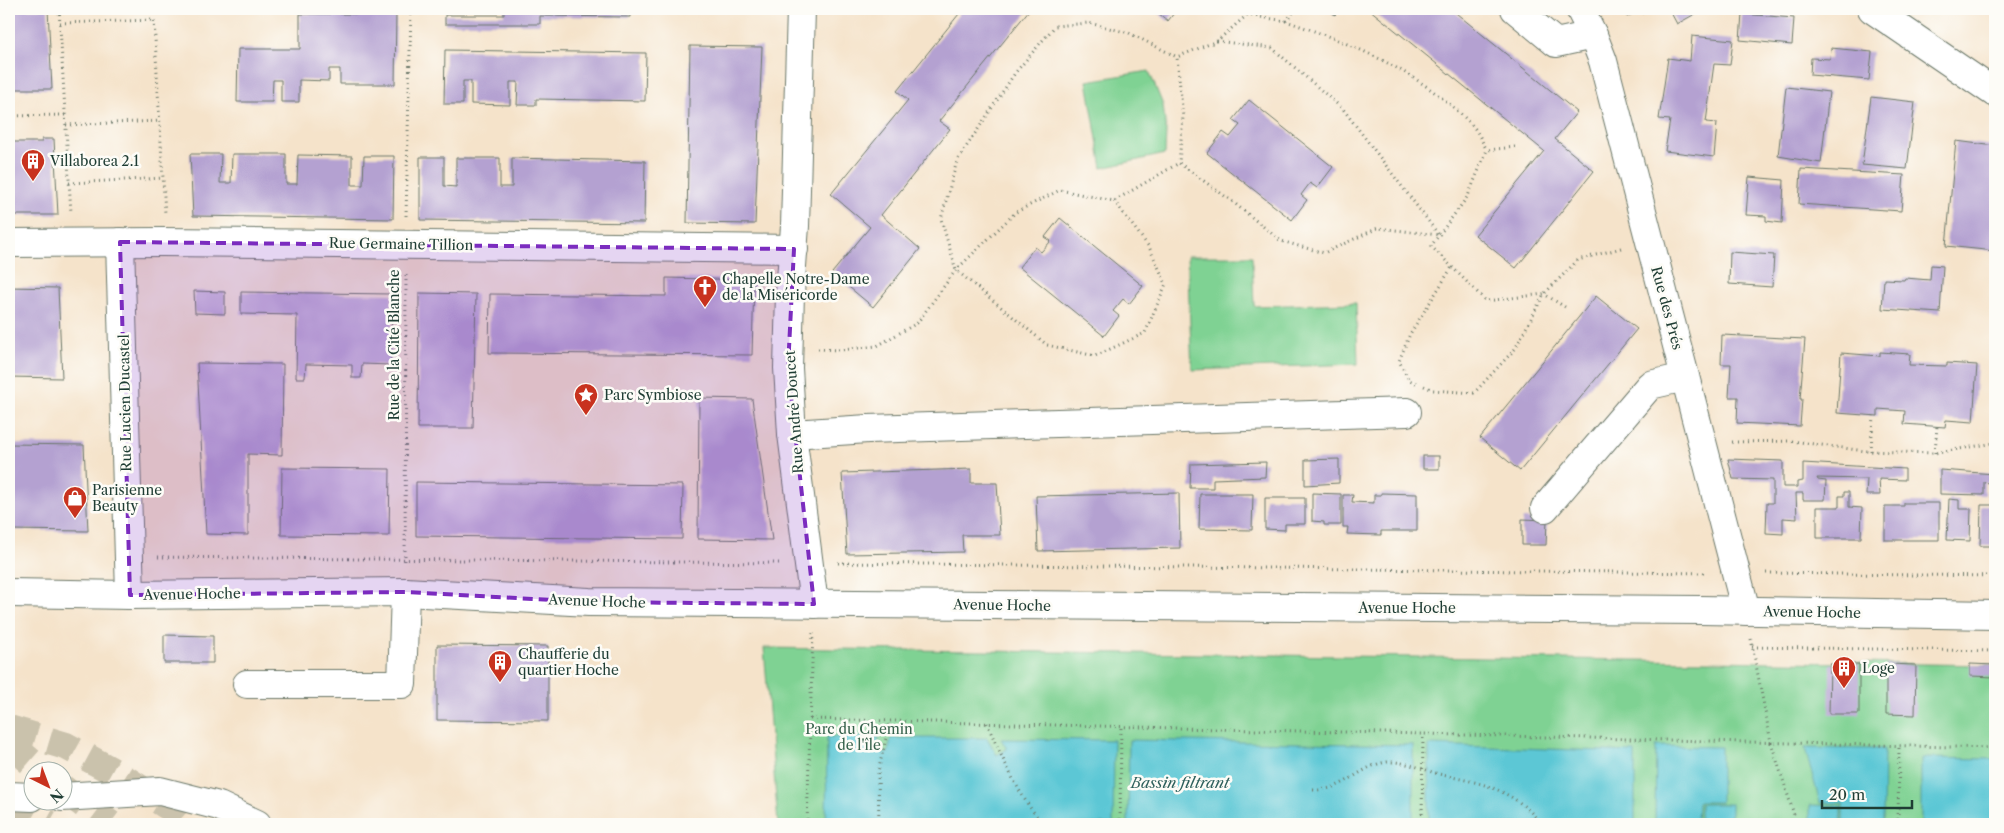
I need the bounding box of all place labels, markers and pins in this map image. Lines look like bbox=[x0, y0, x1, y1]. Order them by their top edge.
building icon: Villaborea 2.1 bbox=[20, 148, 46, 182]
place label: Villaborea 2.1 bbox=[49, 152, 139, 170]
place label: Chapelle Notre-Dame de la Miséricorde bbox=[722, 270, 870, 304]
church icon: Chapelle Notre-Dame de la Miséricorde bbox=[692, 274, 718, 308]
place icon: Parc Symbiose bbox=[573, 382, 599, 416]
place label: Parc Symbiose bbox=[604, 386, 702, 404]
place label: Parisienne Beauty bbox=[92, 481, 162, 515]
shop icon: Parisienne Beauty bbox=[62, 485, 88, 519]
place label: Chaufferie du quartier Hoche bbox=[518, 645, 619, 679]
building icon: Chaufferie du quartier Hoche bbox=[487, 649, 513, 683]
building icon: Loge bbox=[1831, 655, 1857, 689]
place label: Loge bbox=[1862, 659, 1895, 677]

